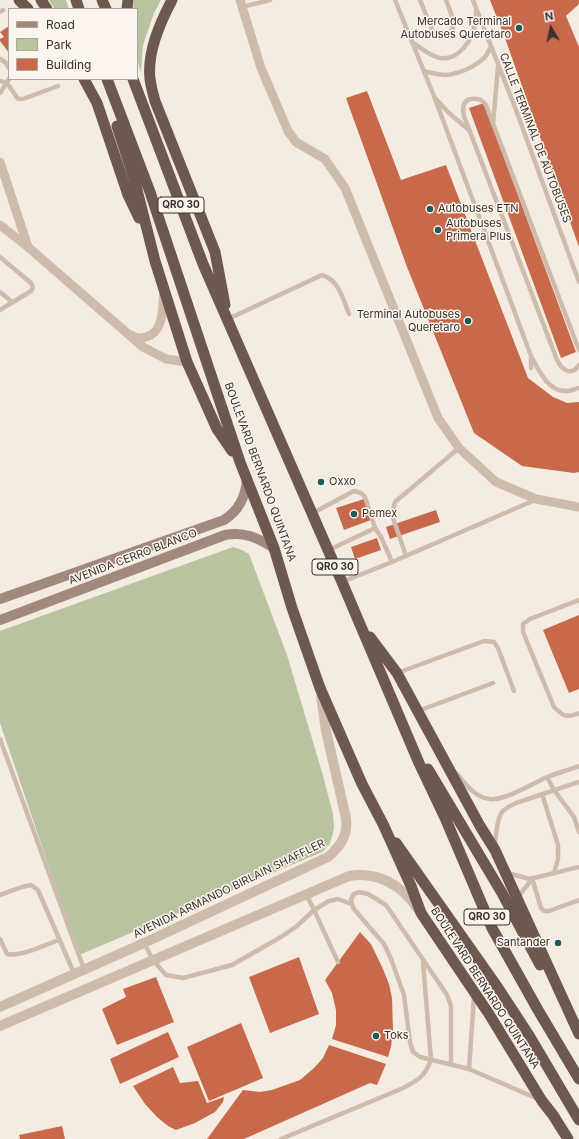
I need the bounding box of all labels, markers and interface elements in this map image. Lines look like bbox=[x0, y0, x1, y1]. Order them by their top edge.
legend bbox=[8, 8, 138, 80]
north arrow bbox=[531, 8, 571, 48]
text: N bbox=[544, 9, 554, 24]
place label: Mercado Terminal Autobuses Queretaro bbox=[400, 15, 511, 41]
text: Road bbox=[46, 17, 75, 32]
marker: Mercado Terminal Autobuses Queretaro bbox=[514, 23, 524, 33]
text: Park bbox=[46, 37, 72, 52]
street label: CALLE TERMINAL DE AUTOBUSES bbox=[496, 51, 574, 225]
text: Building bbox=[46, 57, 91, 72]
road number: QRO 30 bbox=[158, 197, 204, 213]
place label: Autobuses ETN bbox=[438, 202, 519, 216]
marker: Autobuses ETN bbox=[425, 204, 435, 214]
place label: Autobuses Primera Plus bbox=[446, 217, 511, 243]
marker: Autobuses Primera Plus bbox=[433, 225, 443, 235]
place label: Terminal Autobuses Queretaro bbox=[357, 308, 460, 334]
marker: Terminal Autobuses Queretaro bbox=[463, 316, 473, 326]
street label: BOULEVARD BERNARDO QUINTANA bbox=[221, 381, 299, 563]
place label: Oxxo bbox=[329, 475, 356, 489]
marker: Oxxo bbox=[316, 477, 326, 487]
place label: Pemex bbox=[362, 507, 397, 521]
marker: Pemex bbox=[349, 509, 359, 519]
street label: AVENIDA CERRO BLANCO bbox=[67, 526, 199, 588]
road number: QRO 30 bbox=[312, 559, 358, 575]
street label: AVENIDA ARMANDO BIRLAIN SHAFFLER bbox=[131, 837, 327, 941]
street label: BOULEVARD BERNARDO QUINTANA bbox=[428, 905, 542, 1071]
road number: QRO 30 bbox=[464, 909, 510, 925]
place label: Santander bbox=[497, 936, 550, 950]
marker: Santander bbox=[553, 938, 563, 948]
place label: Toks bbox=[384, 1029, 409, 1043]
marker: Toks bbox=[371, 1031, 381, 1041]

